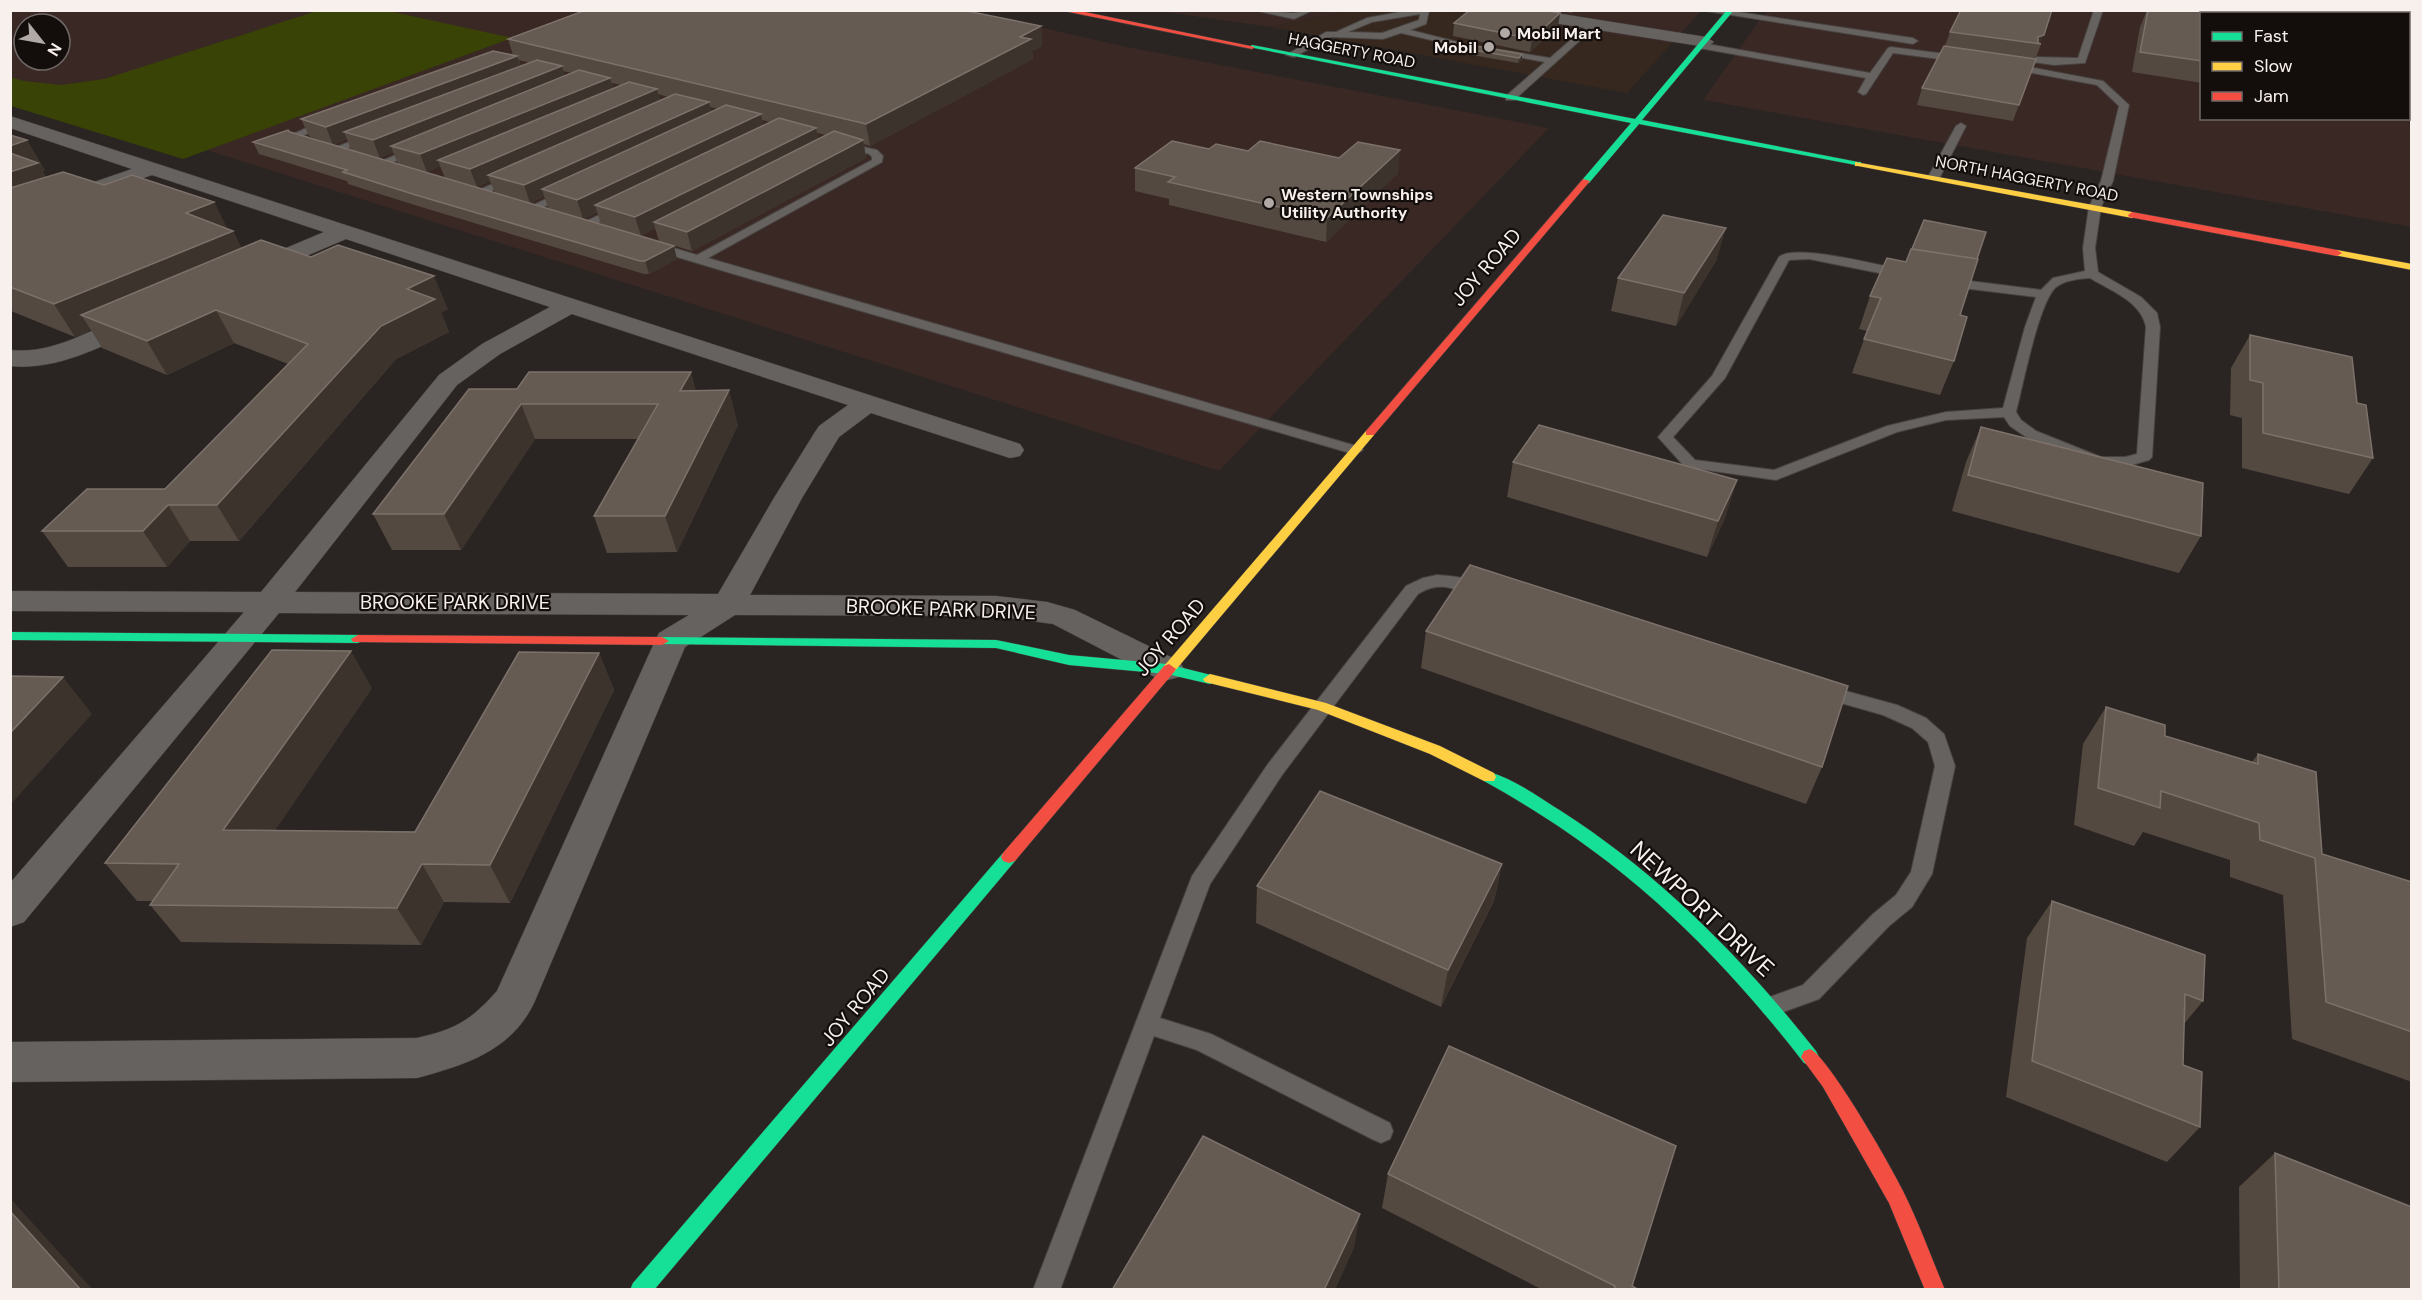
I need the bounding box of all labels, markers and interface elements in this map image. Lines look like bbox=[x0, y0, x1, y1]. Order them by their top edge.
north arrow bbox=[12, 12, 72, 72]
legend bbox=[2200, 12, 2410, 120]
place label: Mobil Mart bbox=[1517, 23, 1601, 44]
text: Fast bbox=[2254, 24, 2289, 48]
marker: Mobil Mart bbox=[1498, 26, 1512, 40]
street label: HAGGERTY ROAD bbox=[1287, 28, 1417, 73]
place label: Mobil bbox=[1434, 37, 1477, 58]
text: N bbox=[42, 39, 66, 60]
marker: Mobil bbox=[1482, 40, 1496, 54]
text: Slow bbox=[2254, 54, 2293, 78]
text: Jam bbox=[2254, 84, 2289, 108]
street label: NORTH HAGGERTY ROAD bbox=[1934, 150, 2120, 207]
place label: Western Townships Utility Authority bbox=[1281, 184, 1433, 223]
marker: Western Townships Utility Authority bbox=[1262, 196, 1276, 210]
street label: JOY ROAD bbox=[1445, 223, 1527, 311]
street label: BROOKE PARK DRIVE bbox=[360, 589, 550, 615]
street label: BROOKE PARK DRIVE bbox=[846, 593, 1036, 625]
street label: JOY ROAD bbox=[1129, 593, 1211, 681]
street label: NEWPORT DRIVE bbox=[1624, 834, 1781, 983]
street label: JOY ROAD bbox=[815, 962, 895, 1052]

